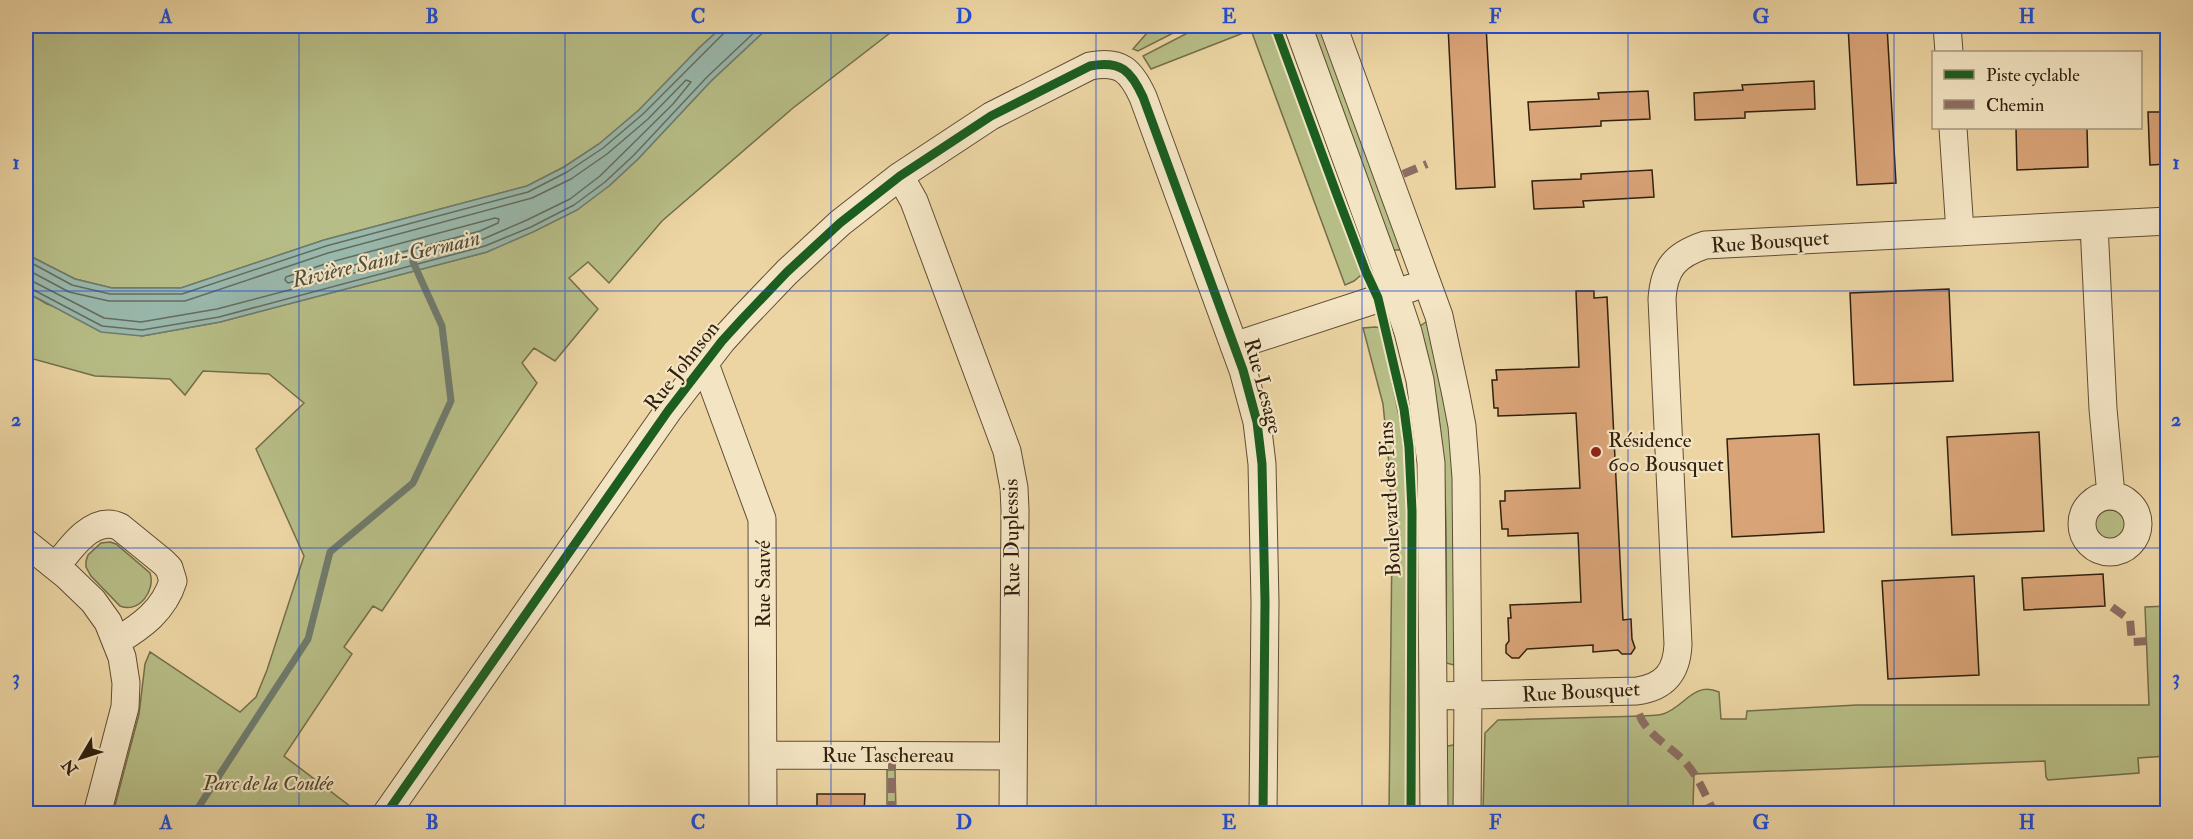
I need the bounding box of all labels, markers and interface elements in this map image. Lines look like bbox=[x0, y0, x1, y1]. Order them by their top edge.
text: A bbox=[159, 4, 173, 29]
text: B bbox=[425, 4, 439, 29]
text: C bbox=[691, 4, 705, 29]
text: D bbox=[956, 4, 972, 29]
text: E bbox=[1222, 4, 1237, 29]
text: F bbox=[1489, 4, 1502, 29]
text: G bbox=[1753, 4, 1770, 29]
text: H bbox=[2019, 4, 2035, 29]
legend bbox=[1932, 51, 2142, 129]
text: Piste cyclable bbox=[1986, 64, 2080, 87]
text: Chemin bbox=[1986, 94, 2044, 117]
text: 1 bbox=[12, 150, 20, 175]
text: 1 bbox=[2172, 150, 2180, 175]
water label: Rivière Saint-Germain bbox=[288, 224, 483, 294]
street label: Rue Bousquet bbox=[1710, 224, 1830, 260]
street label: Rue Johnson bbox=[638, 315, 726, 416]
street label: Rue Lesage bbox=[1237, 335, 1289, 437]
text: 2 bbox=[11, 407, 21, 432]
text: 2 bbox=[2171, 407, 2181, 432]
street label: Boulevard des Pins bbox=[1372, 421, 1408, 577]
place label: Résidence 600 Bousquet bbox=[1608, 427, 1724, 478]
marker: Résidence 600 Bousquet bbox=[1589, 445, 1603, 459]
street label: Rue Duplessis bbox=[997, 478, 1027, 598]
street label: Rue Sauvé bbox=[750, 540, 777, 628]
text: 3 bbox=[12, 665, 20, 690]
text: 3 bbox=[2172, 665, 2180, 690]
street label: Rue Bousquet bbox=[1521, 675, 1641, 709]
north arrow bbox=[51, 728, 111, 788]
street label: Rue Taschereau bbox=[822, 742, 954, 769]
text: N bbox=[57, 754, 83, 779]
park label: Parc de la Coulée bbox=[202, 770, 334, 797]
text: A bbox=[159, 810, 173, 835]
text: B bbox=[425, 810, 439, 835]
text: C bbox=[691, 810, 705, 835]
text: D bbox=[956, 810, 972, 835]
text: E bbox=[1222, 810, 1237, 835]
text: F bbox=[1489, 810, 1502, 835]
text: G bbox=[1753, 810, 1770, 835]
text: H bbox=[2019, 810, 2035, 835]

